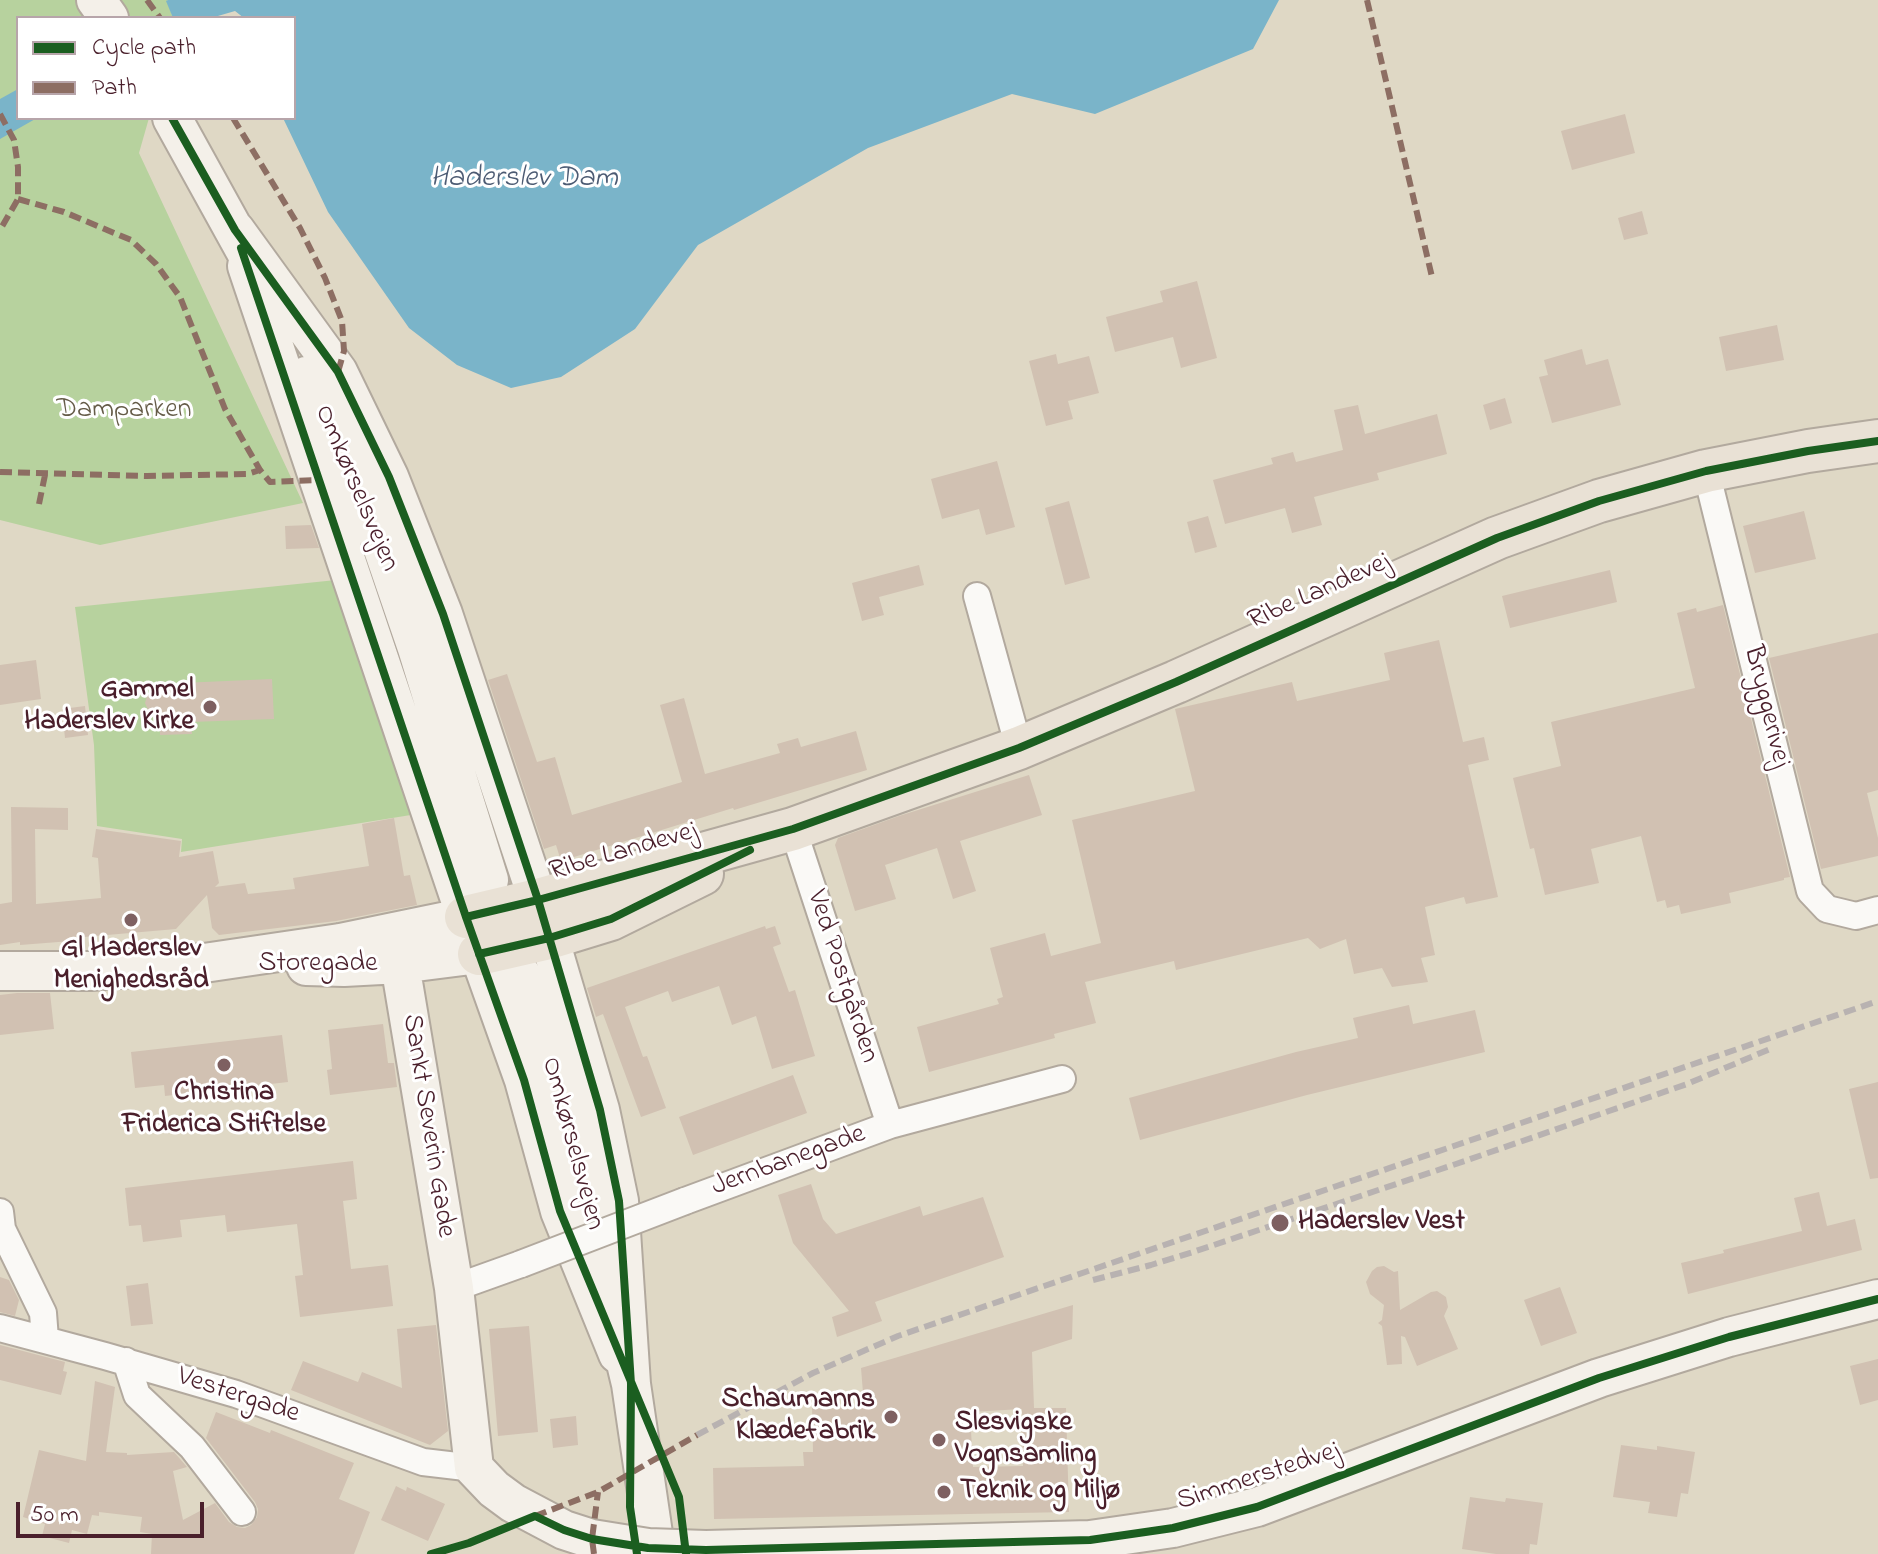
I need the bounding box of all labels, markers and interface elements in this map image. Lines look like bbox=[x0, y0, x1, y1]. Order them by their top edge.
legend bbox=[16, 16, 296, 120]
text: Cycle path bbox=[92, 31, 196, 66]
text: Path bbox=[92, 71, 137, 106]
water label: Haderslev Dam bbox=[430, 162, 618, 198]
park label: Damparken bbox=[56, 394, 192, 428]
street label: Omkørselsvejen bbox=[305, 401, 405, 577]
street label: Ribe Landevej bbox=[1244, 547, 1396, 639]
street label: Bryggerivej bbox=[1734, 643, 1796, 771]
place label: Gammel Haderslev Kirke bbox=[24, 674, 194, 740]
marker: Gammel Haderslev Kirke bbox=[201, 698, 219, 716]
street label: Ribe Landevej bbox=[546, 816, 702, 890]
street label: Ved Postgården bbox=[797, 886, 885, 1068]
marker: Gl Haderslev Menighedsråd bbox=[122, 911, 140, 929]
place label: Gl Haderslev Menighedsråd bbox=[53, 933, 209, 999]
street label: Storegade bbox=[258, 948, 378, 982]
street label: Sankt Severin Gade bbox=[393, 1012, 461, 1240]
street label: Omkørselsvejen bbox=[532, 1054, 610, 1234]
marker: Christina Friderica Stiftelse bbox=[215, 1056, 233, 1074]
place label: Christina Friderica Stiftelse bbox=[122, 1077, 326, 1143]
street label: Jernbanegade bbox=[708, 1119, 870, 1205]
place label: Haderslev Vest bbox=[1298, 1206, 1465, 1240]
marker: Haderslev Vest bbox=[1269, 1212, 1291, 1234]
street label: Vestergade bbox=[173, 1361, 303, 1433]
place label: Schaumanns Klædefabrik bbox=[722, 1384, 875, 1450]
place label: Slesvigske Vognsamling bbox=[955, 1407, 1096, 1473]
marker: Schaumanns Klædefabrik bbox=[882, 1408, 900, 1426]
marker: Slesvigske Vognsamling bbox=[930, 1431, 948, 1449]
street label: Simmerstedvej bbox=[1173, 1436, 1345, 1520]
place label: Teknik og Miljø bbox=[960, 1475, 1120, 1509]
marker: Teknik og Miljø bbox=[935, 1483, 953, 1501]
scale bar bbox=[20, 1486, 208, 1536]
text: 50 m bbox=[30, 1498, 79, 1533]

